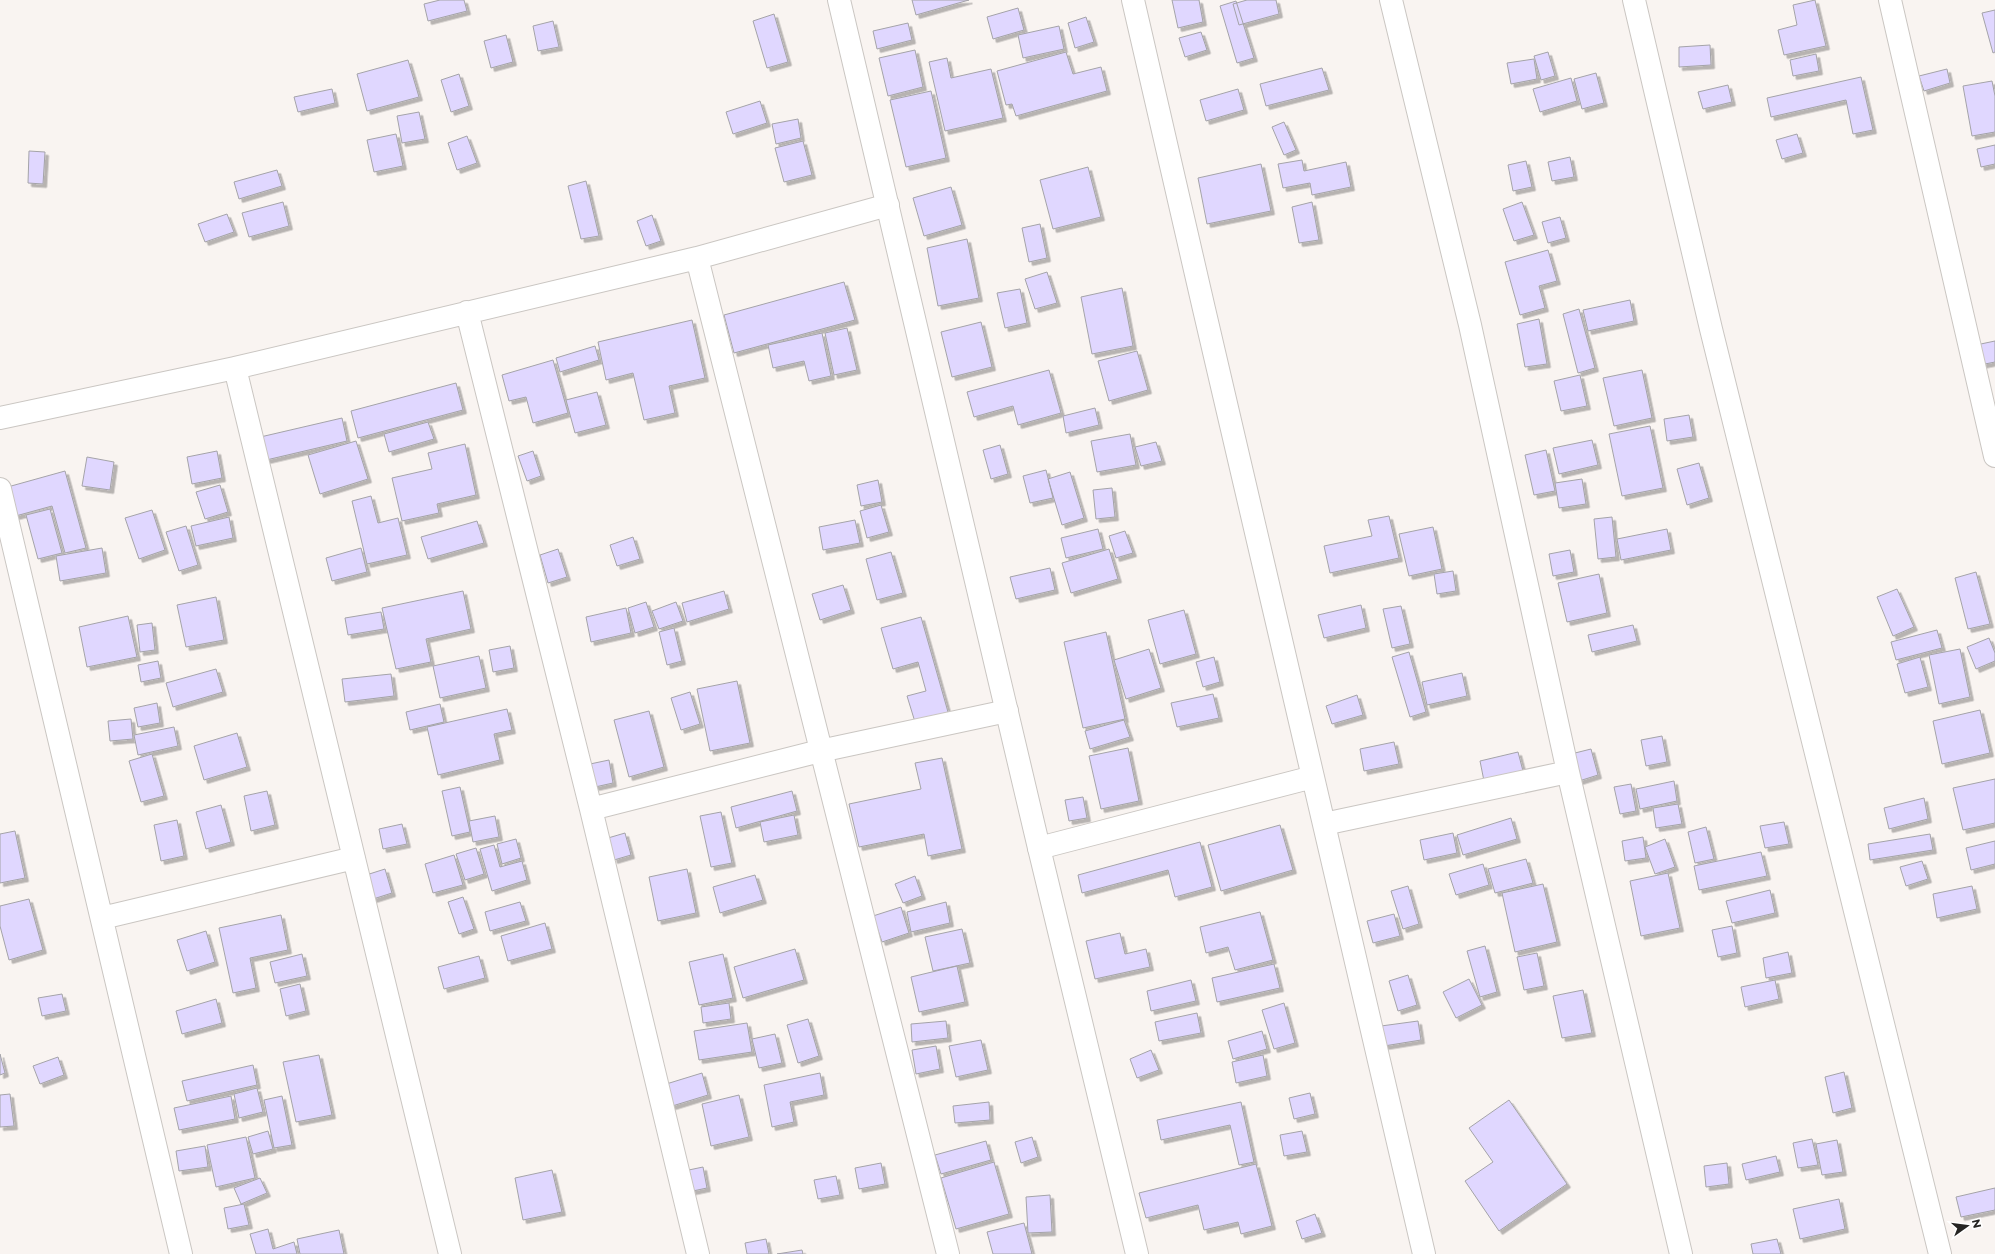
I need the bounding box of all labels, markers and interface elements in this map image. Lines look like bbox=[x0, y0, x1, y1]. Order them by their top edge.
north arrow bbox=[1947, 1206, 1987, 1246]
text: N bbox=[1969, 1218, 1985, 1230]

